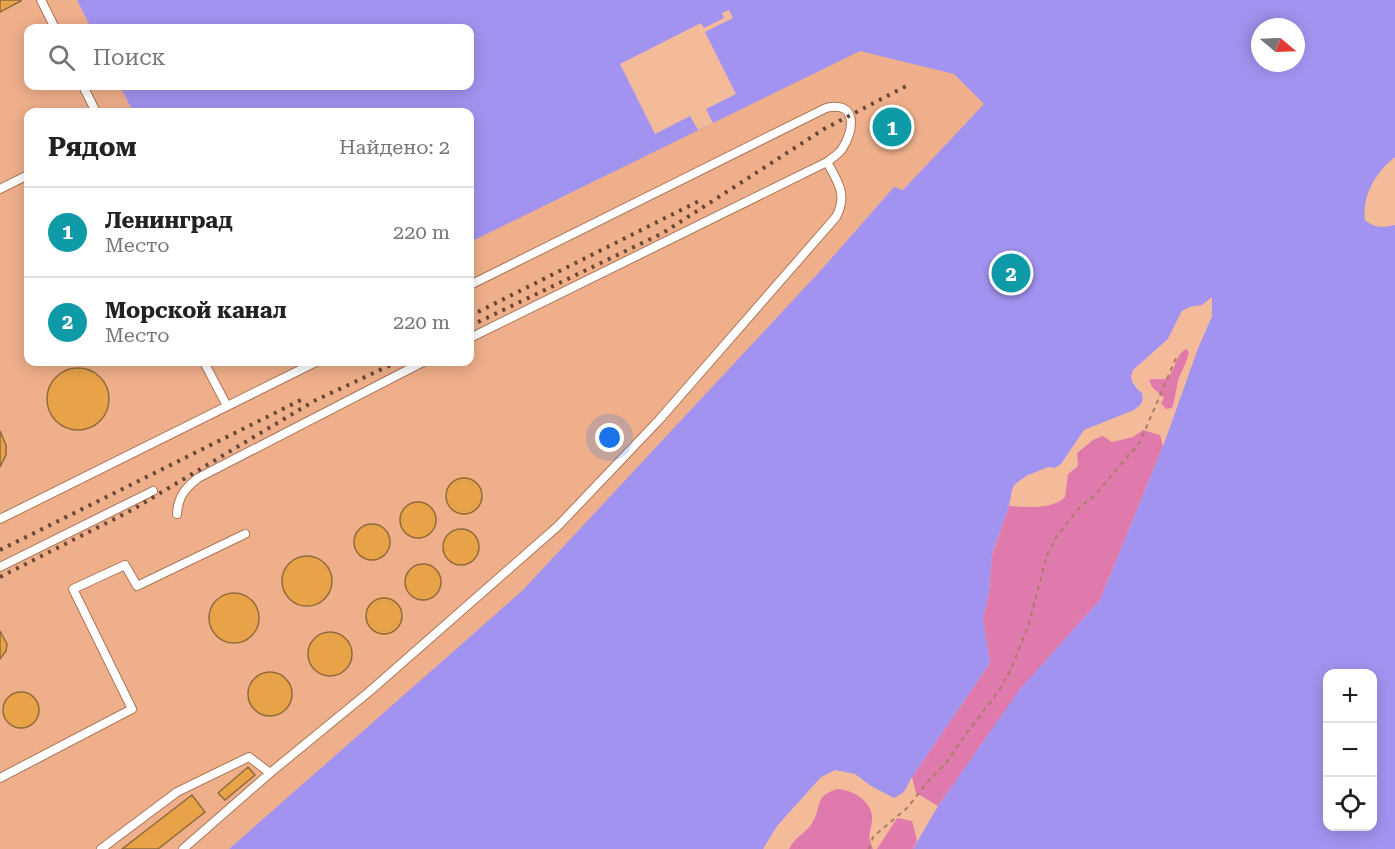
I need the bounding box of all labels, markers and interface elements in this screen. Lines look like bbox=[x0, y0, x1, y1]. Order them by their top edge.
north arrow bbox=[1251, 18, 1305, 72]
search box bbox=[24, 24, 474, 90]
icon: search bbox=[45, 41, 78, 74]
text: Поиск bbox=[93, 45, 165, 70]
pin: 1 bbox=[872, 104, 912, 150]
text: Рядом bbox=[48, 132, 137, 162]
text: Найдено: 2 bbox=[339, 135, 450, 159]
text: Ленинград bbox=[105, 208, 232, 233]
text: 1 bbox=[62, 220, 73, 244]
text: 220 m bbox=[393, 220, 450, 244]
text: Место bbox=[105, 233, 170, 257]
pin: 2 bbox=[992, 250, 1030, 296]
text: Морской канал bbox=[105, 298, 287, 323]
text: 2 bbox=[62, 310, 73, 334]
text: 220 m bbox=[393, 310, 450, 334]
text: Место bbox=[105, 323, 170, 347]
your location bbox=[595, 423, 624, 452]
map controls bbox=[1323, 669, 1377, 831]
button: + bbox=[1323, 669, 1377, 723]
button: − bbox=[1323, 723, 1377, 777]
button: locate bbox=[1323, 777, 1377, 831]

